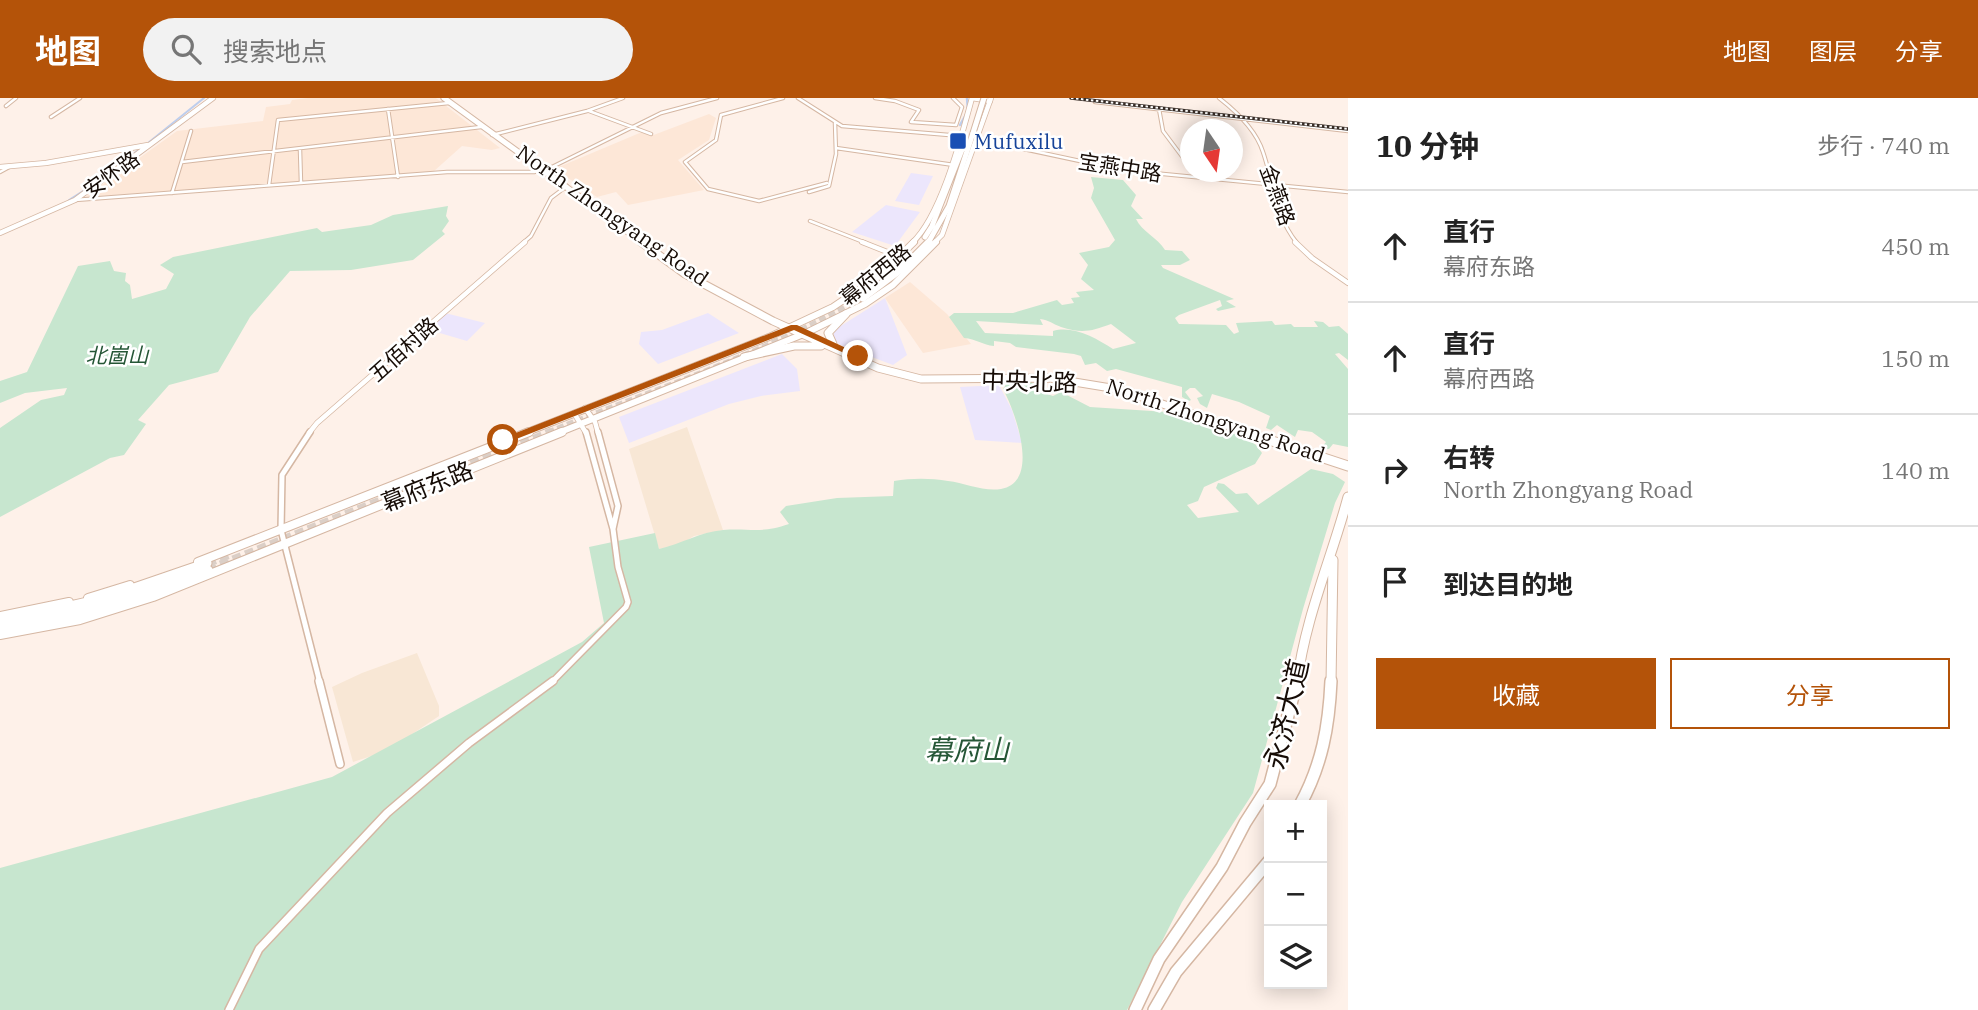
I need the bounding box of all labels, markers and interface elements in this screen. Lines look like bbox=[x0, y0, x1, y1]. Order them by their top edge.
search box bbox=[143, 18, 633, 81]
text: 地图 bbox=[35, 29, 101, 72]
icon: search bbox=[167, 30, 205, 68]
text: 搜索地点 bbox=[223, 34, 327, 68]
text: 地图 bbox=[1723, 35, 1771, 67]
text: 图层 bbox=[1809, 35, 1857, 67]
text: 分享 bbox=[1895, 35, 1943, 67]
north arrow bbox=[1180, 119, 1243, 182]
text: 10 分钟 bbox=[1376, 126, 1479, 165]
place label: Mufuxilu bbox=[974, 127, 1063, 155]
text: 步行 · 740 m bbox=[1817, 130, 1950, 160]
marker: Mufuxilu bbox=[948, 131, 968, 151]
street label: North Zhongyang Road bbox=[511, 138, 715, 292]
street label: 安怀路 bbox=[77, 144, 145, 204]
street label: 宝燕中路 bbox=[1076, 147, 1164, 187]
street label: 金燕路 bbox=[1254, 161, 1302, 229]
text: 直行 bbox=[1443, 214, 1495, 248]
icon: ahead bbox=[1376, 227, 1414, 265]
text: 450 m bbox=[1881, 231, 1950, 261]
street label: 幕府西路 bbox=[834, 237, 916, 311]
text: 幕府东路 bbox=[1443, 251, 1535, 281]
street label: 五佰村路 bbox=[362, 310, 444, 388]
text: 直行 bbox=[1443, 326, 1495, 360]
icon: ahead bbox=[1376, 339, 1414, 377]
route end bbox=[842, 340, 873, 371]
park label: 北崮山 bbox=[86, 341, 150, 369]
text: 150 m bbox=[1881, 343, 1950, 373]
street label: 中央北路 bbox=[980, 363, 1078, 399]
text: 幕府西路 bbox=[1443, 363, 1535, 393]
street label: North Zhongyang Road bbox=[1103, 371, 1329, 469]
route start bbox=[487, 424, 518, 455]
text: 右转 bbox=[1443, 440, 1495, 474]
icon: right bbox=[1376, 451, 1414, 489]
street label: 幕府东路 bbox=[377, 453, 477, 519]
text: 140 m bbox=[1881, 455, 1950, 485]
text: North Zhongyang Road bbox=[1443, 474, 1693, 504]
icon: arrive bbox=[1376, 563, 1414, 601]
text: 到达目的地 bbox=[1443, 567, 1573, 601]
street label: 永济大道 bbox=[1255, 655, 1317, 773]
button: 收藏 bbox=[1376, 658, 1656, 729]
button: 分享 bbox=[1670, 658, 1950, 729]
park label: 幕府山 bbox=[925, 731, 1011, 768]
map controls bbox=[1264, 800, 1327, 989]
button: + bbox=[1264, 800, 1327, 863]
button: − bbox=[1264, 863, 1327, 926]
button: layers bbox=[1264, 926, 1327, 989]

